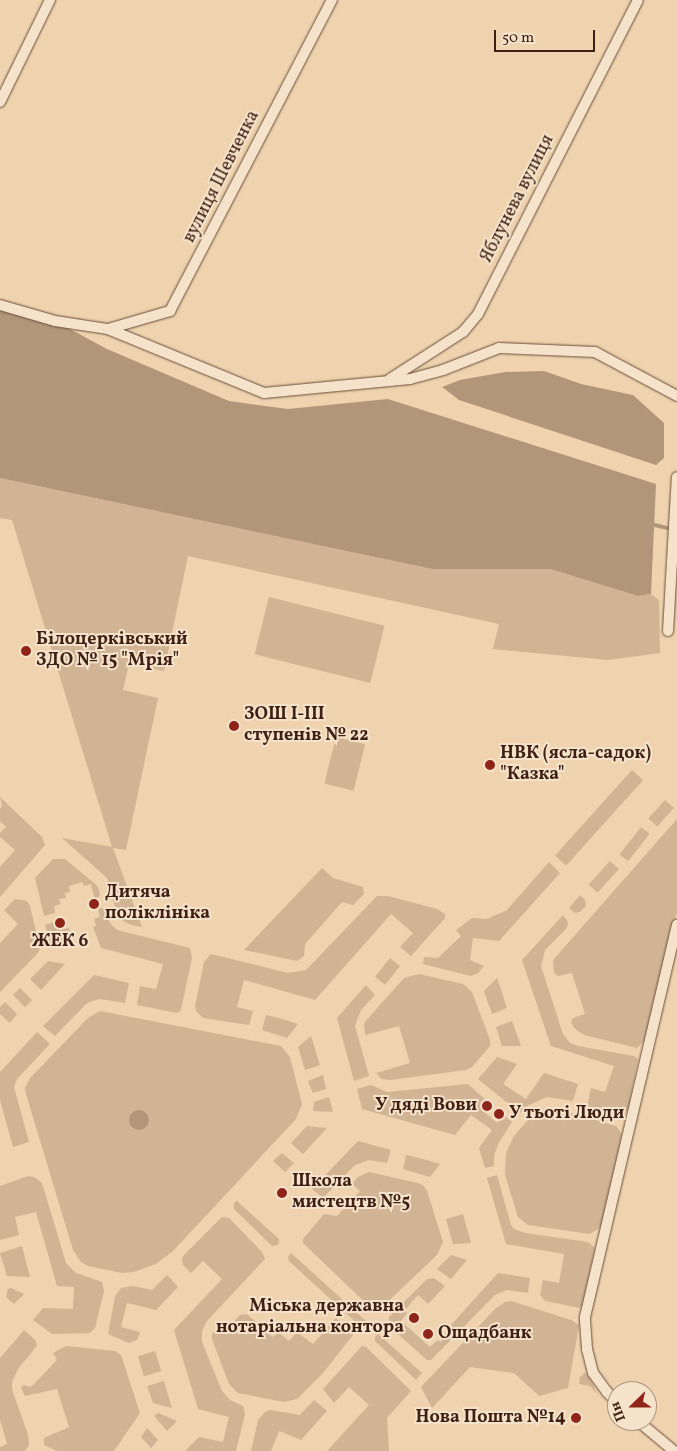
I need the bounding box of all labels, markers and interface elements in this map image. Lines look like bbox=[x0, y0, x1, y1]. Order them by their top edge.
scale bar bbox=[497, 20, 598, 52]
text: 50 m bbox=[502, 28, 534, 49]
street label: вулиця Шевченка bbox=[179, 107, 265, 247]
street label: Яблунева вулиця bbox=[476, 131, 560, 267]
place label: Білоцерківський ЗДО № 15 "Мрія" bbox=[36, 630, 188, 672]
marker: Білоцерківський ЗДО № 15 "Мрія" bbox=[20, 645, 32, 657]
place label: ЗОШ І-ІІІ ступенів № 22 bbox=[244, 705, 369, 748]
marker: ЗОШ І-ІІІ ступенів № 22 bbox=[228, 720, 240, 732]
place label: НВК (ясла-садок) "Казка" bbox=[500, 744, 651, 786]
marker: НВК (ясла-садок) "Казка" bbox=[484, 759, 496, 771]
place label: Дитяча поліклініка bbox=[105, 883, 210, 926]
marker: Дитяча поліклініка bbox=[87, 897, 101, 911]
marker: ЖЕК 6 bbox=[54, 917, 66, 929]
place label: ЖЕК 6 bbox=[32, 931, 88, 953]
place label: У дяді Вови bbox=[375, 1095, 477, 1117]
marker: У дяді Вови bbox=[481, 1100, 493, 1112]
place label: У тьоті Люди bbox=[509, 1103, 625, 1125]
marker: У тьоті Люди bbox=[493, 1108, 505, 1120]
place label: Школа мистецтв №5 bbox=[292, 1172, 410, 1214]
marker: Школа мистецтв №5 bbox=[276, 1187, 288, 1199]
place label: Міська державна нотаріальна контора bbox=[216, 1297, 404, 1340]
marker: Міська державна нотаріальна контора bbox=[408, 1312, 420, 1324]
place label: Ощадбанк bbox=[438, 1323, 532, 1345]
marker: Ощадбанк bbox=[422, 1328, 434, 1340]
north arrow bbox=[607, 1381, 657, 1431]
text: Пн bbox=[606, 1399, 631, 1424]
place label: Нова Пошта №14 bbox=[416, 1407, 566, 1429]
marker: Нова Пошта №14 bbox=[570, 1412, 582, 1424]

